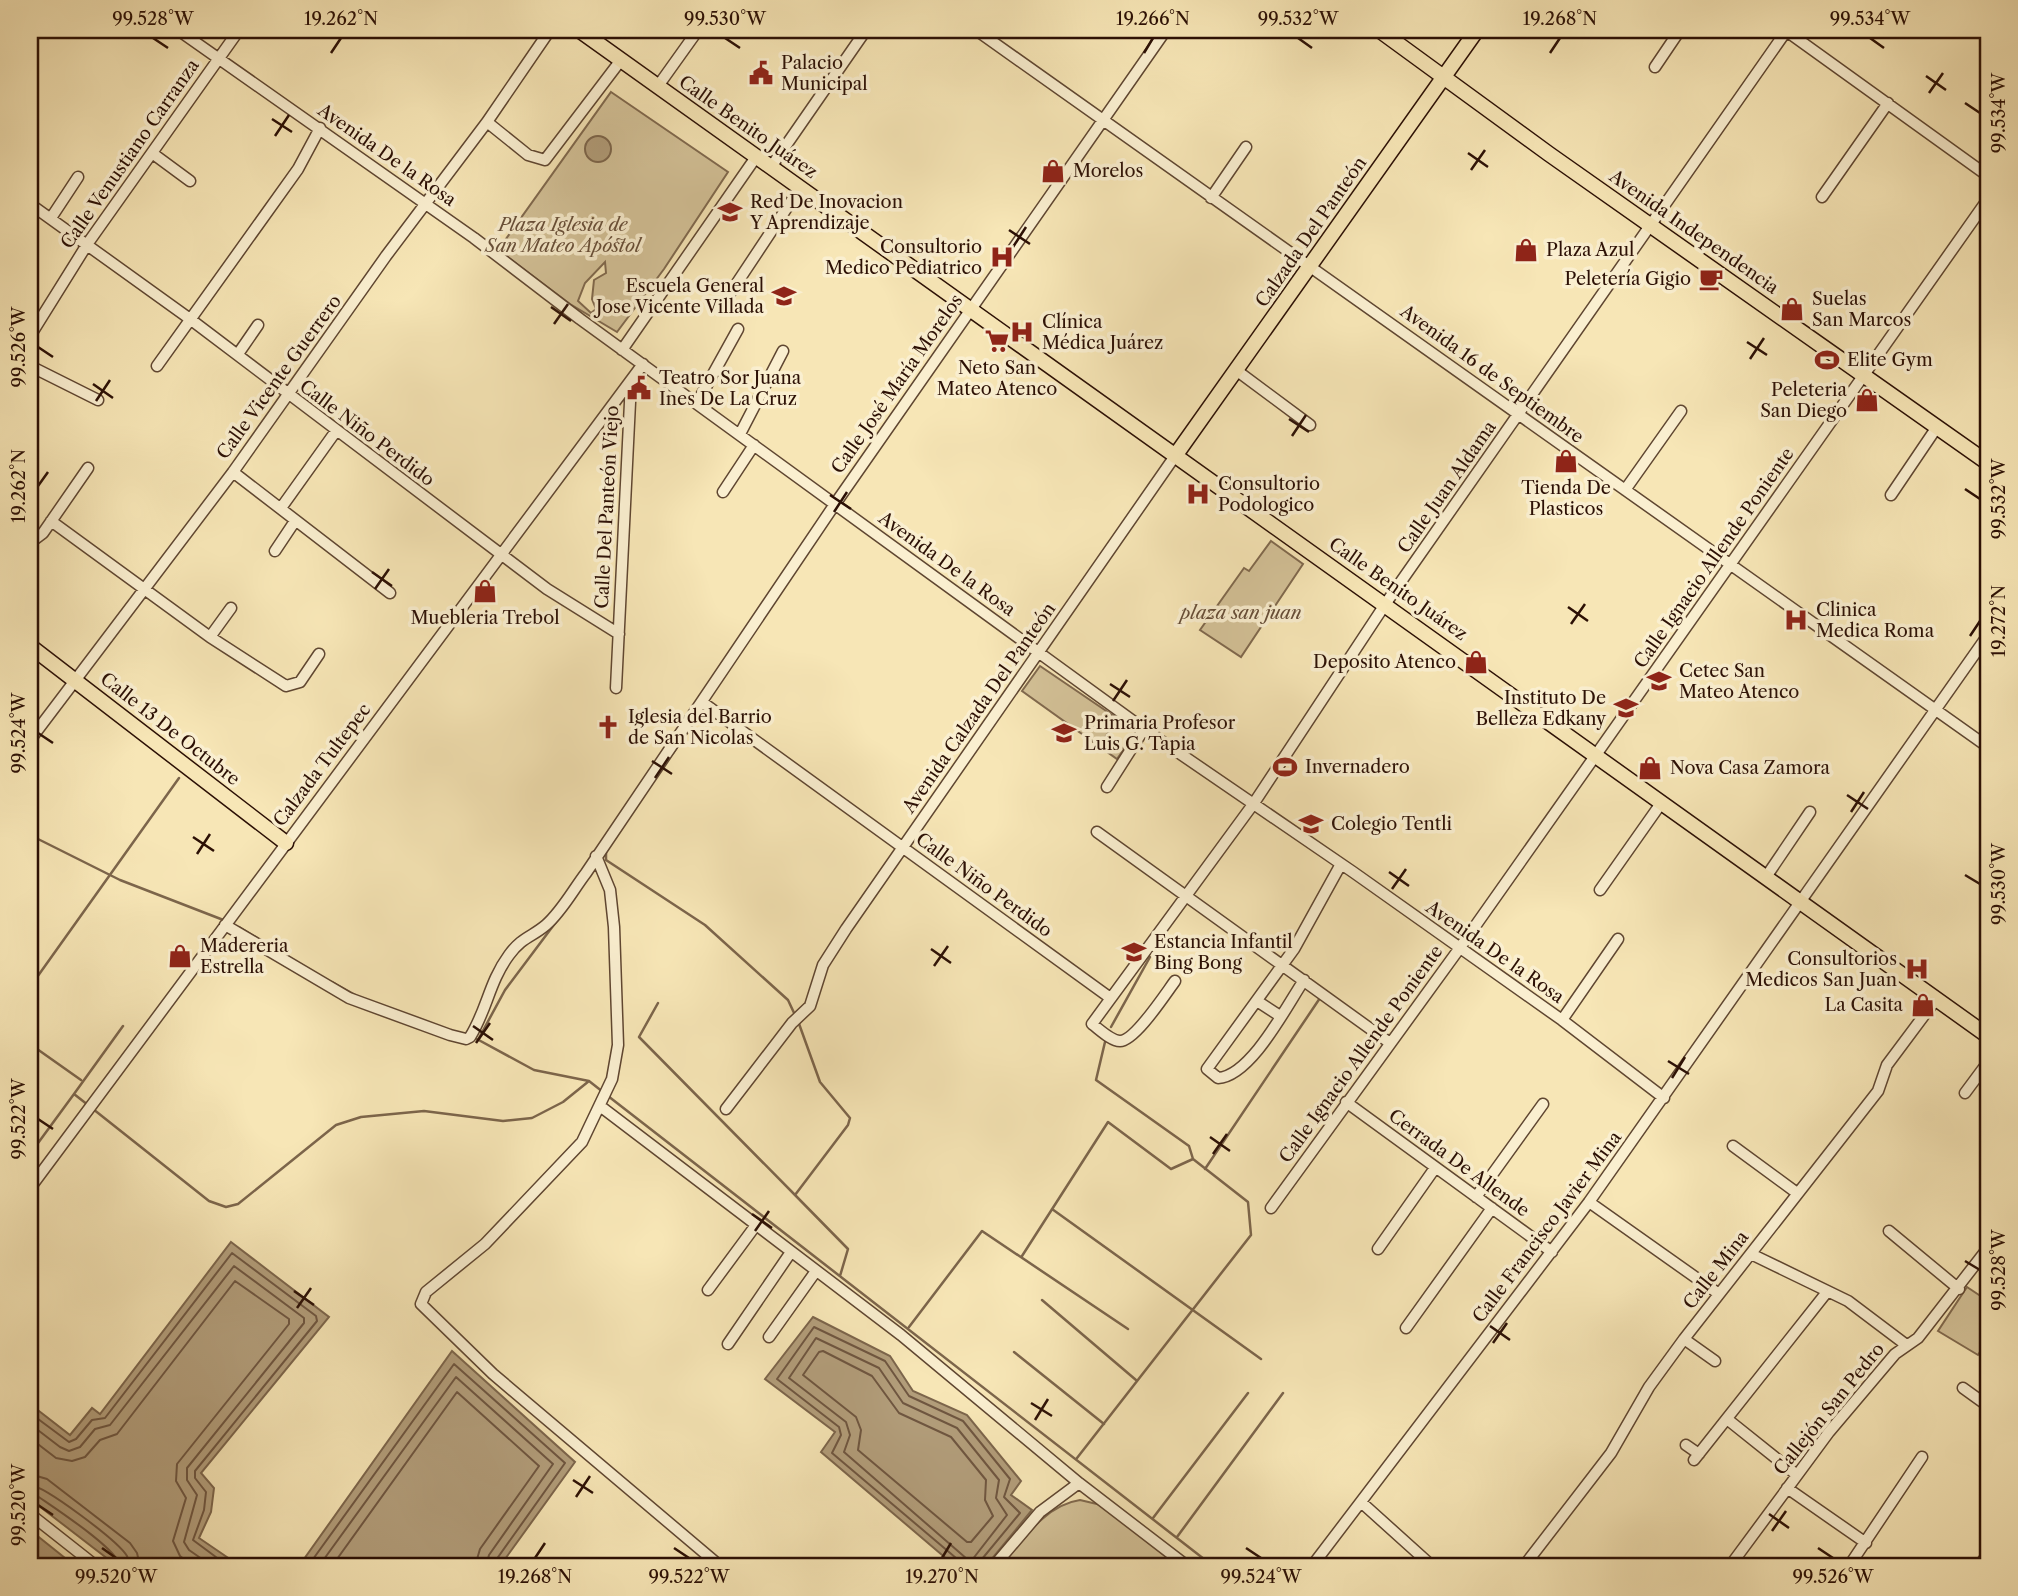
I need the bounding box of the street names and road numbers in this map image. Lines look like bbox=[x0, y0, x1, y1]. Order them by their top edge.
street label: Calle Venustiano Carranza bbox=[56, 55, 204, 253]
street label: Calle Benito Juárez bbox=[675, 71, 821, 183]
street label: Avenida De la Rosa bbox=[313, 98, 461, 211]
street label: Calzada Del Panteón bbox=[1251, 153, 1371, 311]
street label: Avenida Independencia bbox=[1604, 165, 1783, 299]
street label: Calle José María Morelos bbox=[827, 290, 967, 478]
street label: Calle Vicente Guerrero bbox=[212, 291, 346, 463]
street label: Avenida 16 de Septiembre bbox=[1395, 300, 1588, 448]
street label: Calle Niño Perdido bbox=[295, 375, 439, 491]
street label: Calle Del Panteón Viejo bbox=[591, 405, 623, 609]
street label: Calle Juan Aldama bbox=[1393, 416, 1501, 557]
street label: Calle Ignacio Allende Poniente bbox=[1629, 444, 1799, 672]
street label: Avenida De la Rosa bbox=[874, 506, 1020, 621]
street label: Calle Benito Juárez bbox=[1325, 533, 1471, 645]
street label: Avenida Calzada Del Panteón bbox=[897, 599, 1060, 818]
street label: Calle 13 De Octubre bbox=[96, 668, 244, 790]
street label: Calzada Tultepec bbox=[269, 699, 375, 831]
street label: Calle Niño Perdido bbox=[911, 828, 1057, 942]
street label: Avenida De la Rosa bbox=[1421, 895, 1569, 1008]
street label: Calle Ignacio Allende Poniente bbox=[1275, 941, 1447, 1167]
street label: Cerrada De Allende bbox=[1384, 1105, 1534, 1221]
street label: Calle Francisco Javier Mina bbox=[1468, 1127, 1626, 1327]
street label: Calle Mina bbox=[1679, 1226, 1754, 1314]
street label: Callejón San Pedro bbox=[1769, 1339, 1889, 1479]

